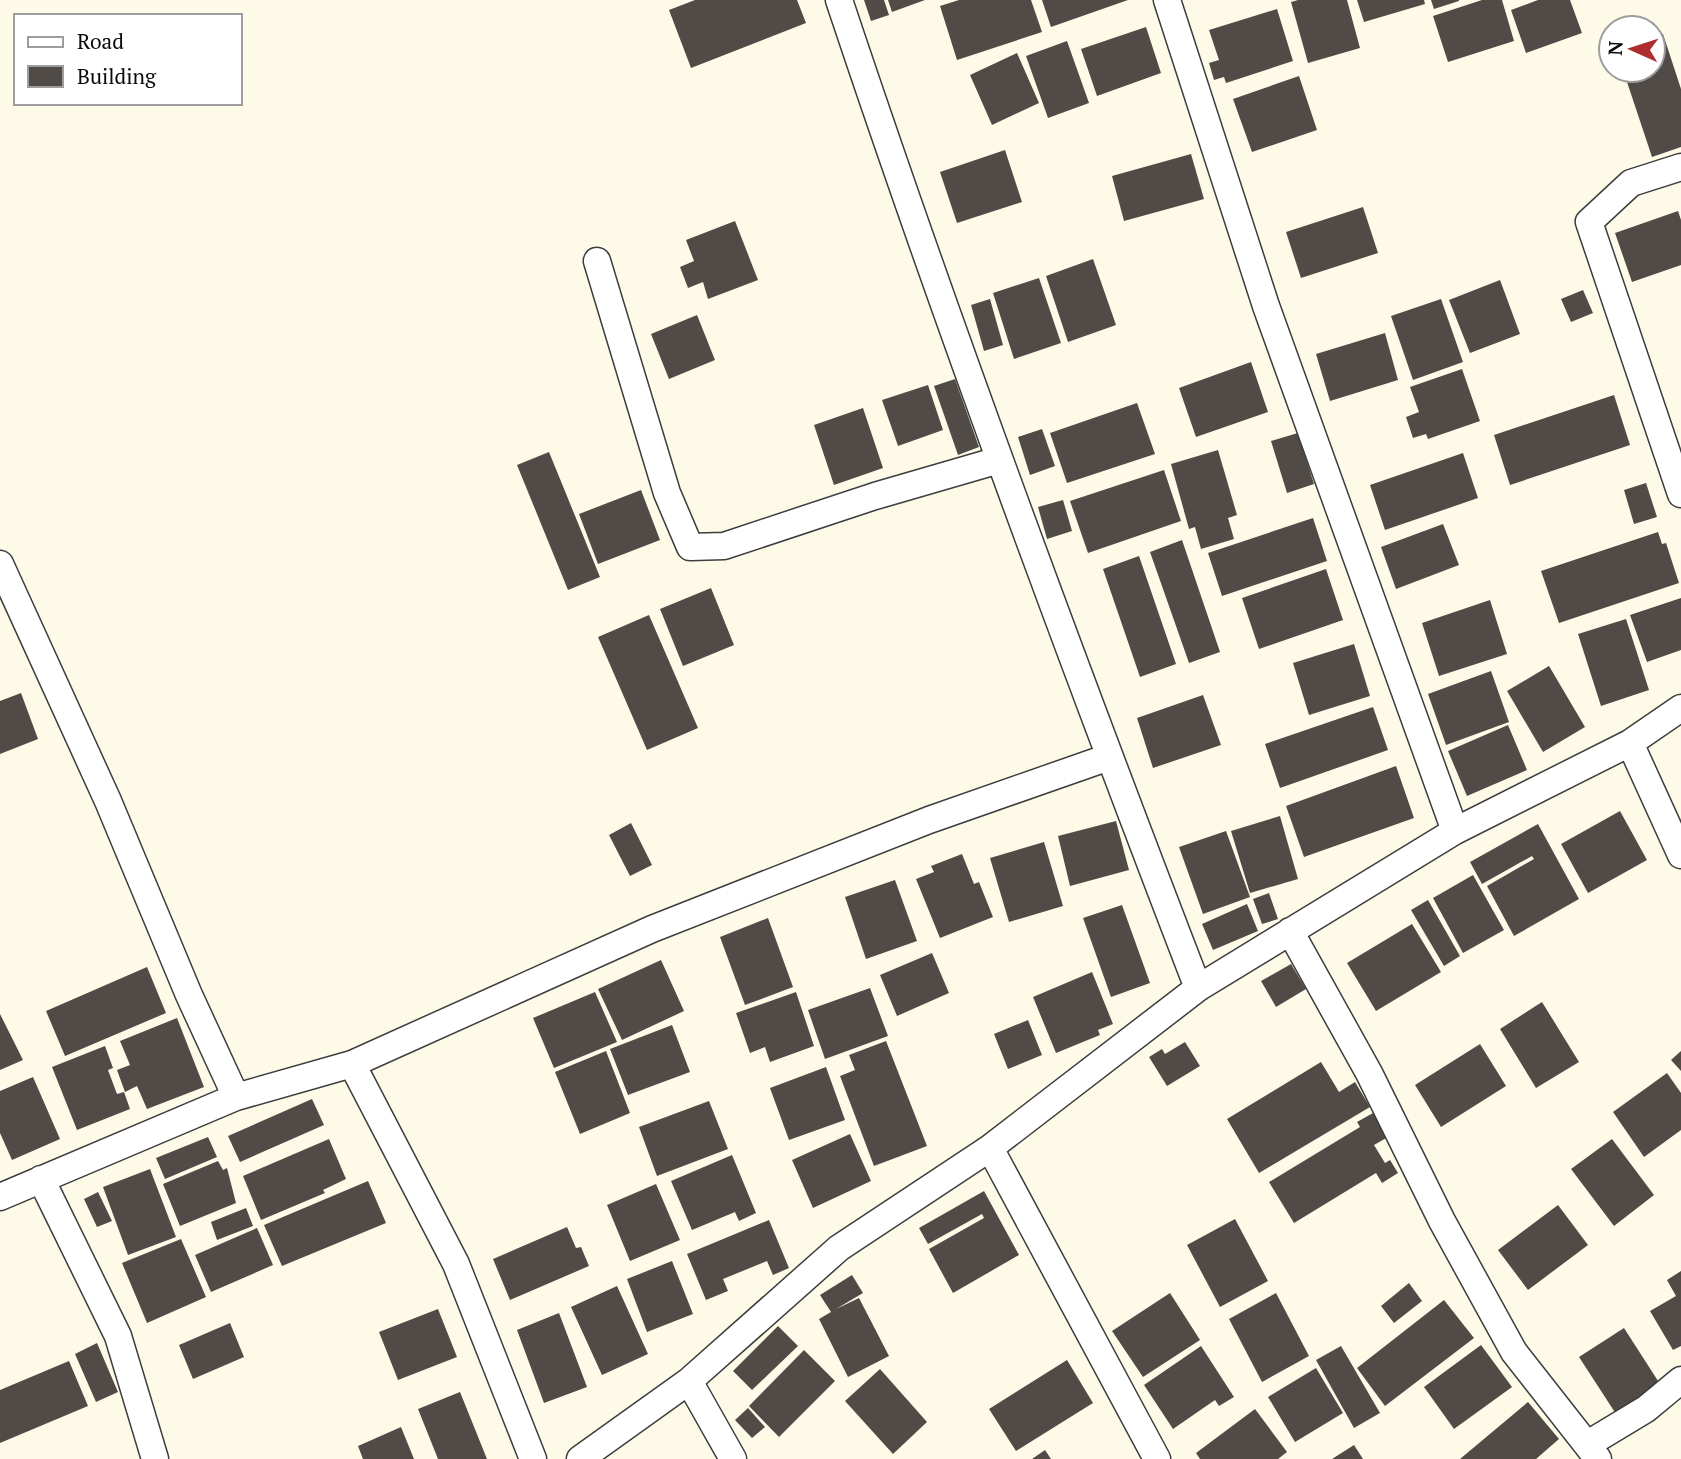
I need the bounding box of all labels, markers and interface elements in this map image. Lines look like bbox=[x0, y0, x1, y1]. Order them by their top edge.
legend bbox=[14, 14, 242, 105]
north arrow bbox=[1597, 14, 1667, 84]
text: Road bbox=[77, 27, 124, 55]
text: N bbox=[1602, 40, 1627, 56]
text: Building bbox=[77, 62, 157, 90]

